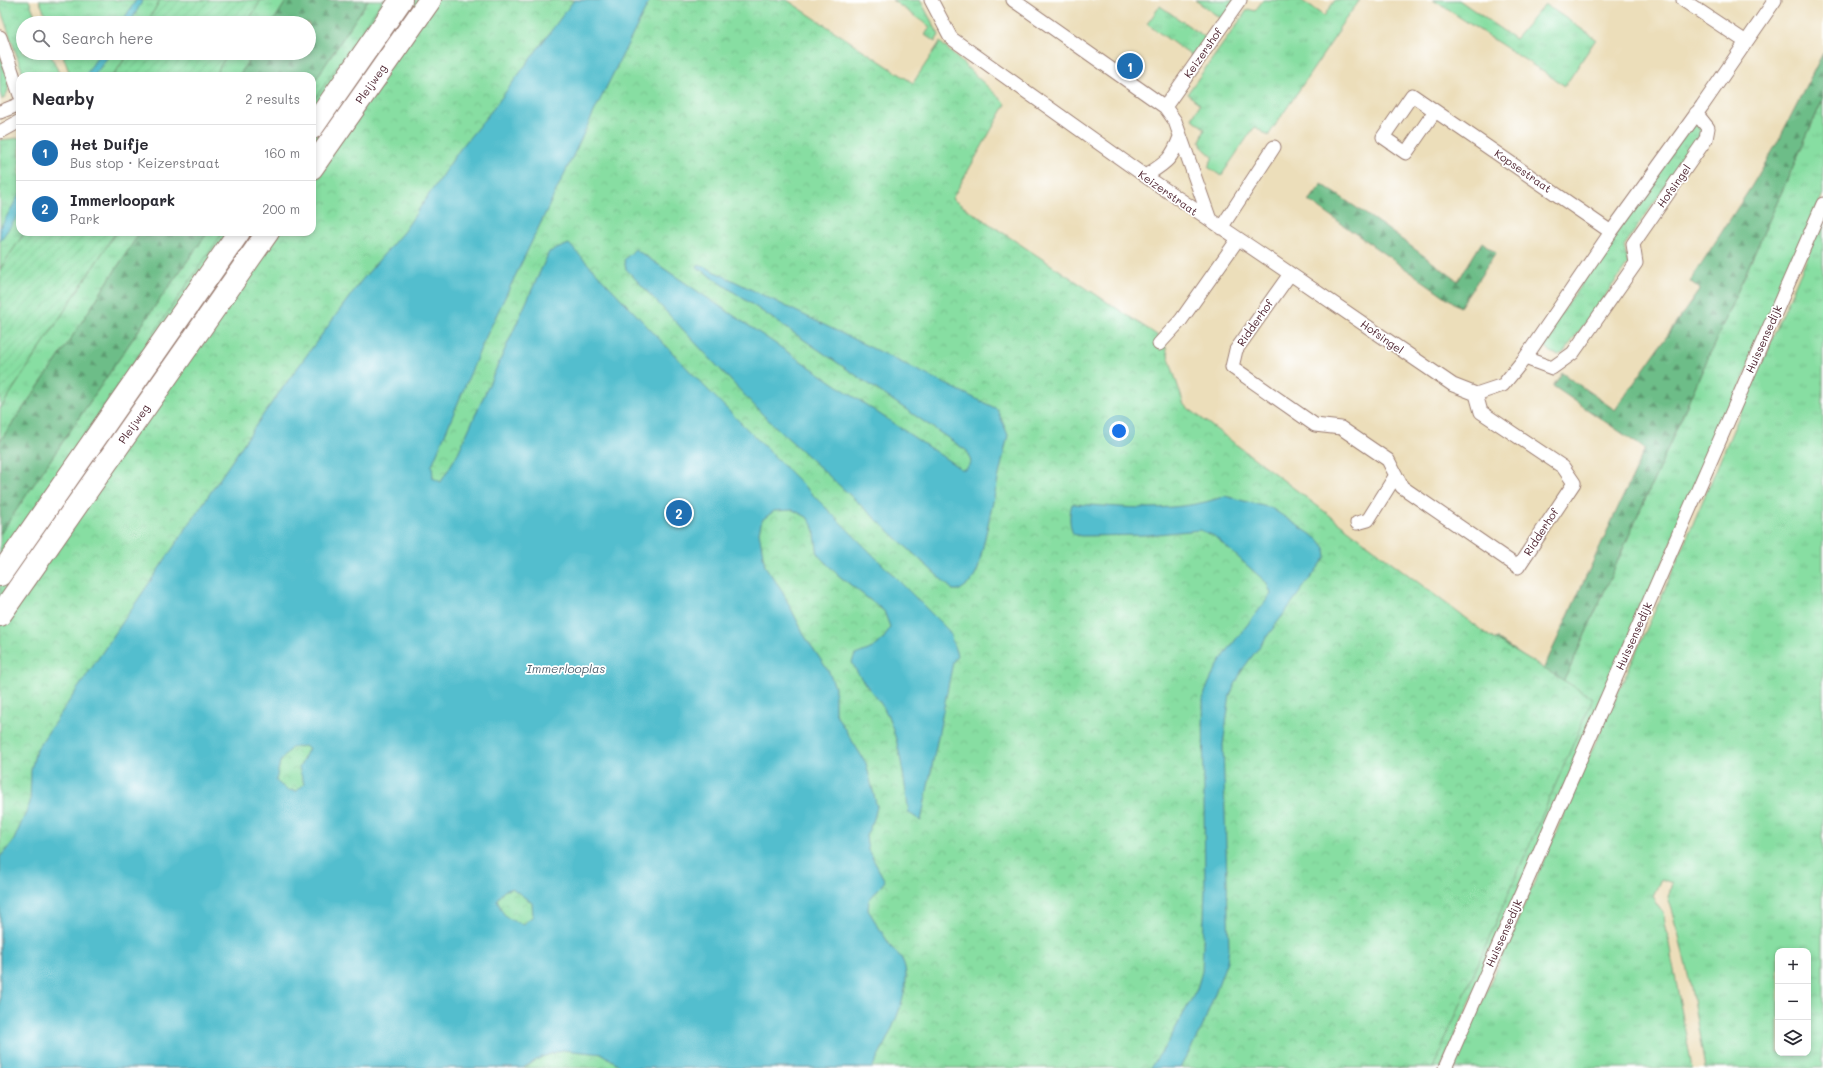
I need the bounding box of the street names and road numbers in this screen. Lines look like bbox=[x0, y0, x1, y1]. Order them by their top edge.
street label: Keizershof bbox=[1180, 24, 1226, 81]
street label: Pleijweg bbox=[352, 61, 390, 106]
street label: Kopsestraat bbox=[1492, 145, 1555, 196]
street label: Hofsingel bbox=[1653, 161, 1694, 210]
street label: Keizerstraat bbox=[1135, 166, 1201, 219]
street label: Ridderhof bbox=[1233, 296, 1277, 349]
street label: Huissensedijk bbox=[1742, 302, 1785, 375]
street label: Hofsingel bbox=[1358, 316, 1407, 357]
street label: Pleijweg bbox=[115, 401, 153, 446]
street label: Ridderhof bbox=[1520, 505, 1562, 558]
street label: Huissensedijk bbox=[1612, 599, 1655, 672]
street label: Huissensedijk bbox=[1482, 896, 1525, 969]

